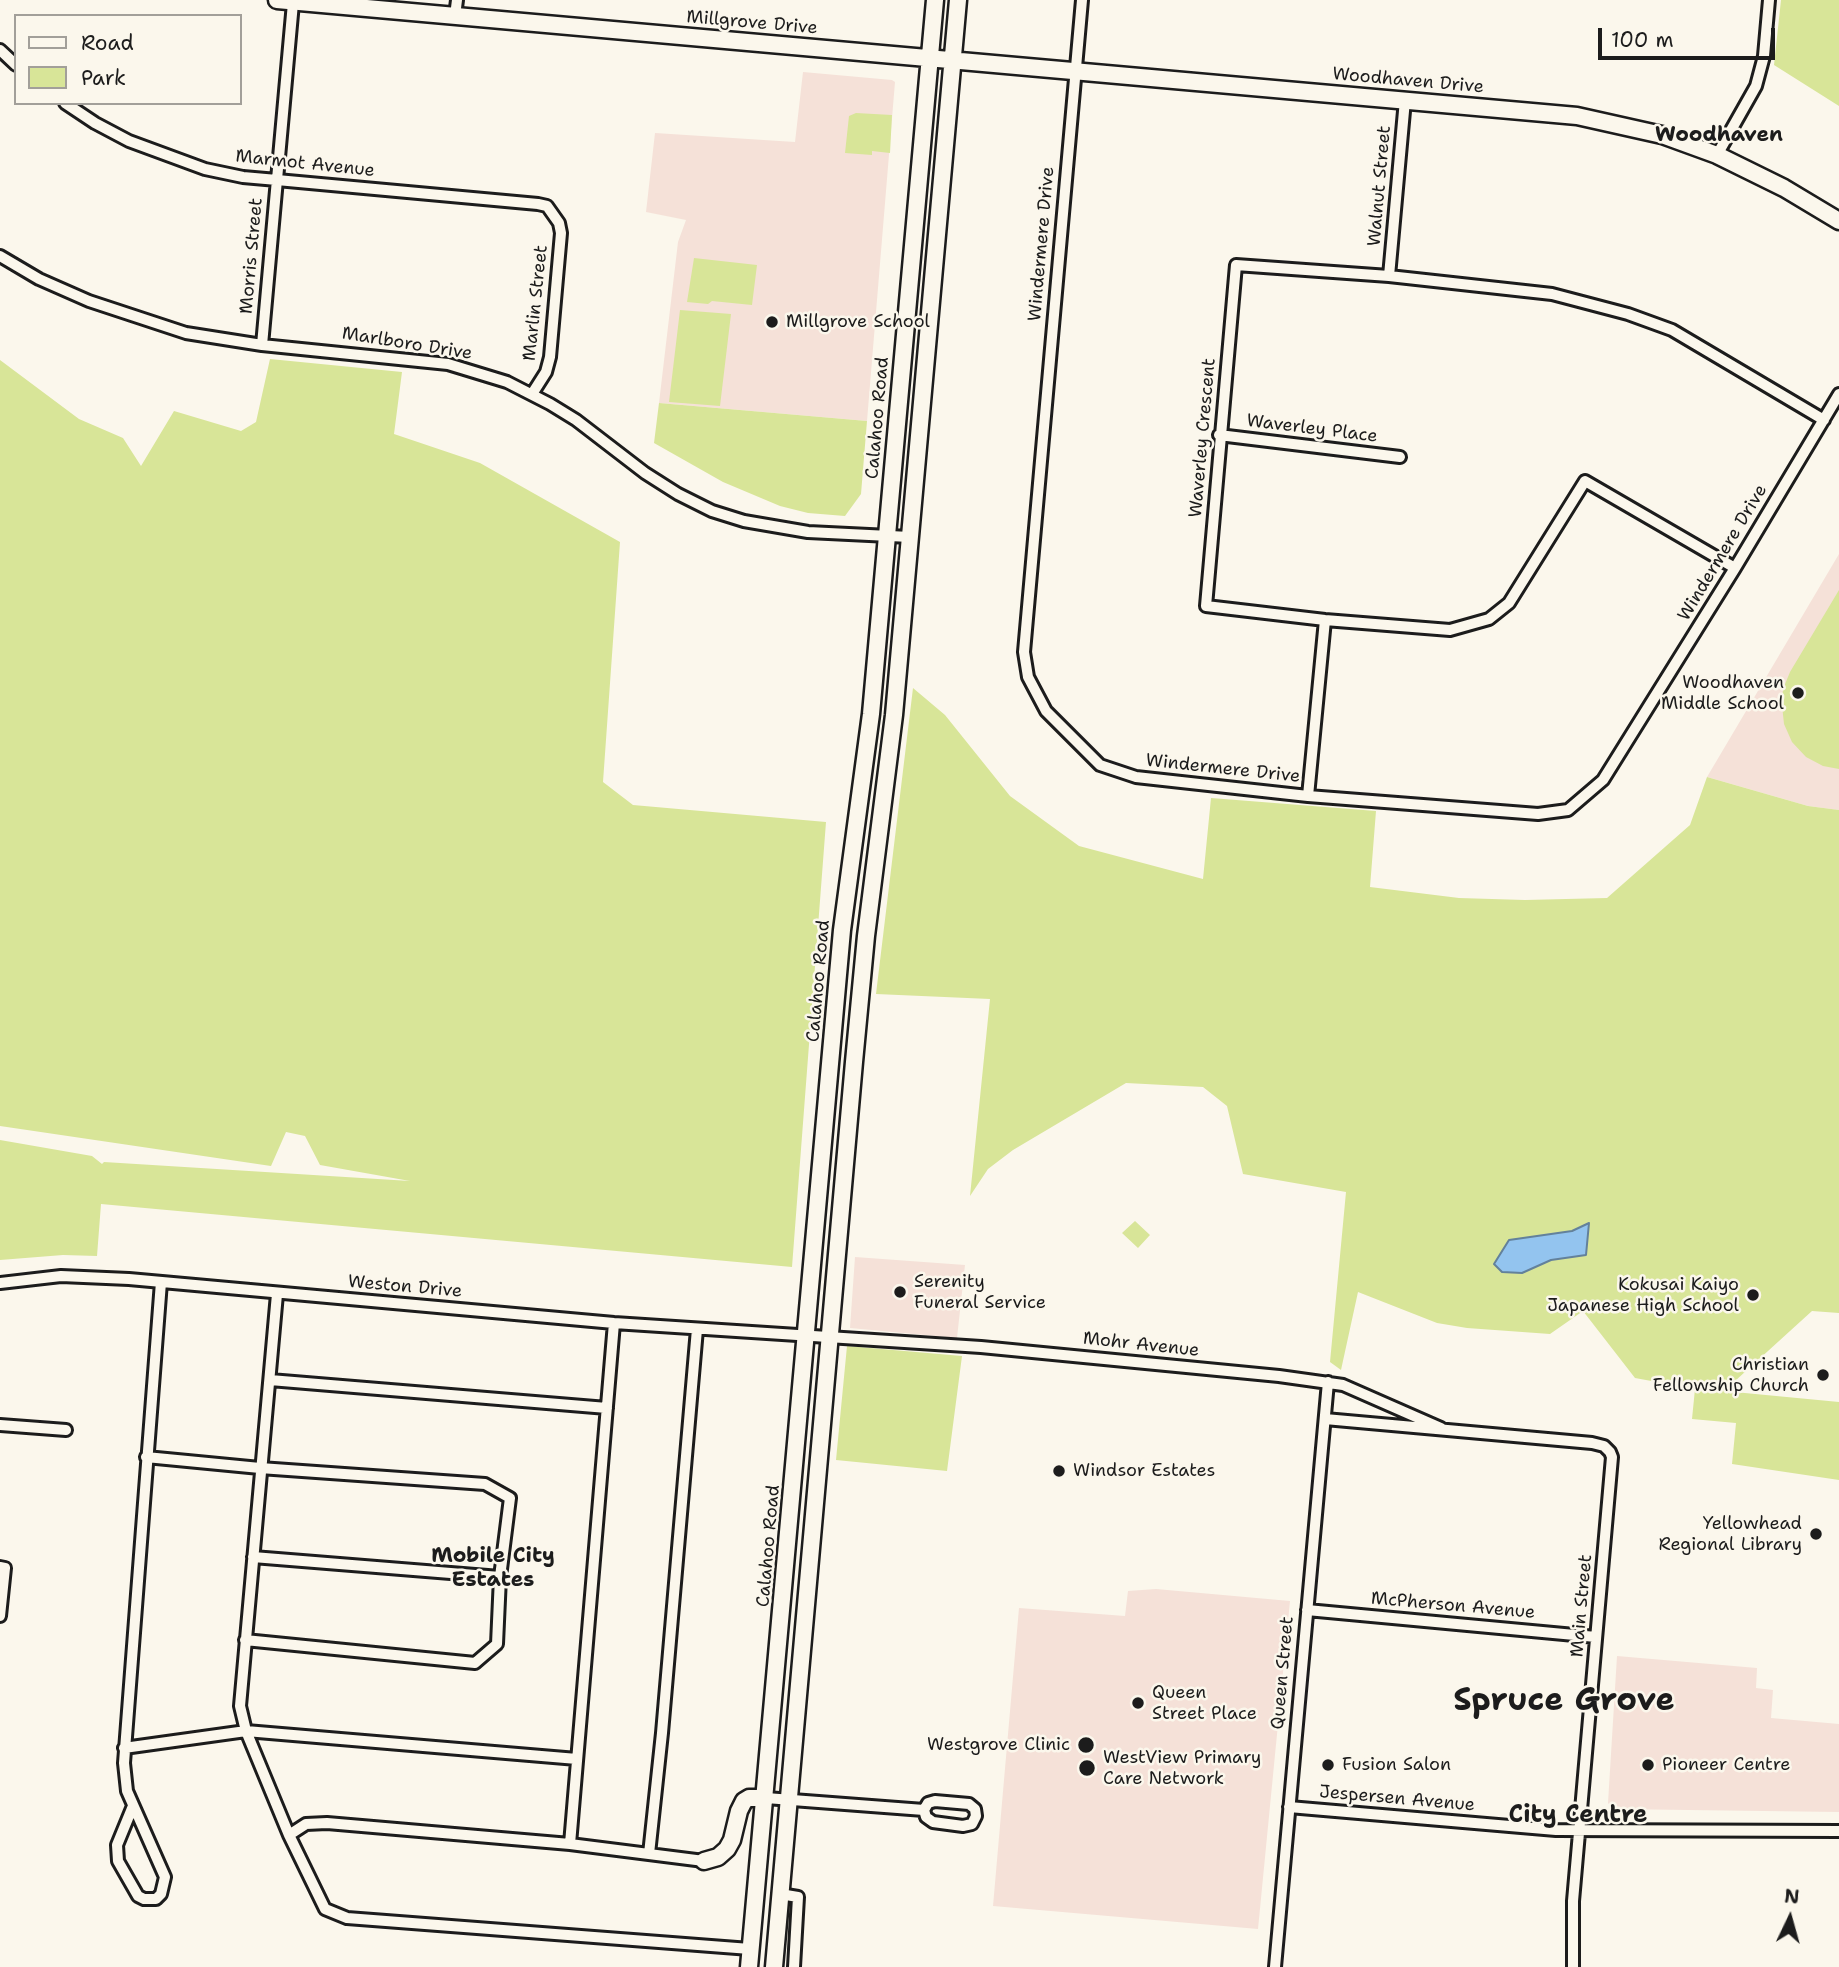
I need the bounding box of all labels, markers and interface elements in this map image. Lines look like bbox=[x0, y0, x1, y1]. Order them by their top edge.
street label: Millgrove Drive bbox=[686, 7, 818, 39]
legend bbox=[14, 14, 242, 105]
scale bar bbox=[1601, 14, 1778, 58]
text: 100 m bbox=[1611, 26, 1674, 54]
text: Road bbox=[81, 29, 134, 57]
text: Park bbox=[81, 64, 126, 92]
street label: Woodhaven Drive bbox=[1331, 64, 1485, 98]
district label: Woodhaven bbox=[1655, 123, 1783, 149]
street label: Walnut Street bbox=[1364, 125, 1396, 247]
street label: Marmot Avenue bbox=[234, 146, 376, 182]
street label: Windermere Drive bbox=[1024, 166, 1060, 322]
street label: Morris Street bbox=[236, 197, 268, 315]
street label: Marlin Street bbox=[519, 244, 553, 362]
place label: Millgrove School bbox=[786, 311, 930, 333]
marker: Millgrove School bbox=[764, 314, 780, 330]
street label: Marlboro Drive bbox=[340, 323, 474, 365]
street label: Calahoo Road bbox=[862, 356, 894, 480]
street label: Waverley Crescent bbox=[1185, 357, 1221, 519]
street label: Waverley Place bbox=[1245, 410, 1379, 448]
street label: Windermere Drive bbox=[1674, 481, 1772, 625]
place label: Woodhaven Middle School bbox=[1661, 672, 1784, 714]
marker: Woodhaven Middle School bbox=[1790, 685, 1806, 701]
street label: Windermere Drive bbox=[1145, 750, 1301, 788]
street label: Calahoo Road bbox=[803, 919, 835, 1043]
street label: Weston Drive bbox=[347, 1271, 463, 1303]
place label: Serenity Funeral Service bbox=[914, 1271, 1046, 1314]
place label: Kokusai Kaiyo Japanese High School bbox=[1547, 1274, 1739, 1316]
marker: Serenity Funeral Service bbox=[892, 1284, 908, 1300]
marker: Kokusai Kaiyo Japanese High School bbox=[1745, 1287, 1761, 1303]
street label: Mohr Avenue bbox=[1082, 1328, 1200, 1362]
place label: Christian Fellowship Church bbox=[1653, 1354, 1809, 1396]
marker: Christian Fellowship Church bbox=[1815, 1367, 1831, 1383]
place label: Windsor Estates bbox=[1073, 1460, 1215, 1482]
marker: Windsor Estates bbox=[1051, 1463, 1067, 1479]
street label: Calahoo Road bbox=[753, 1484, 785, 1608]
place label: Yellowhead Regional Library bbox=[1658, 1513, 1802, 1556]
marker: Yellowhead Regional Library bbox=[1808, 1526, 1824, 1542]
district label: Mobile City Estates bbox=[431, 1544, 555, 1594]
street label: Main Street bbox=[1567, 1554, 1597, 1658]
street label: McPherson Avenue bbox=[1370, 1588, 1536, 1624]
street label: Queen Street bbox=[1267, 1616, 1299, 1730]
place label: Queen Street Place bbox=[1152, 1682, 1257, 1724]
district label: Spruce Grove bbox=[1453, 1683, 1675, 1721]
marker: Queen Street Place bbox=[1130, 1695, 1146, 1711]
place label: Westgrove Clinic bbox=[927, 1734, 1070, 1756]
marker: Westgrove Clinic bbox=[1076, 1735, 1096, 1755]
place label: WestView Primary Care Network bbox=[1103, 1747, 1261, 1790]
place label: Fusion Salon bbox=[1342, 1754, 1451, 1776]
place label: Pioneer Centre bbox=[1662, 1754, 1790, 1776]
marker: Fusion Salon bbox=[1320, 1757, 1336, 1773]
marker: Pioneer Centre bbox=[1640, 1757, 1656, 1773]
marker: WestView Primary Care Network bbox=[1077, 1758, 1097, 1778]
street label: Jespersen Avenue bbox=[1318, 1781, 1476, 1817]
district label: City Centre bbox=[1509, 1802, 1647, 1830]
north arrow bbox=[1755, 1883, 1825, 1953]
text: N bbox=[1783, 1883, 1800, 1910]

